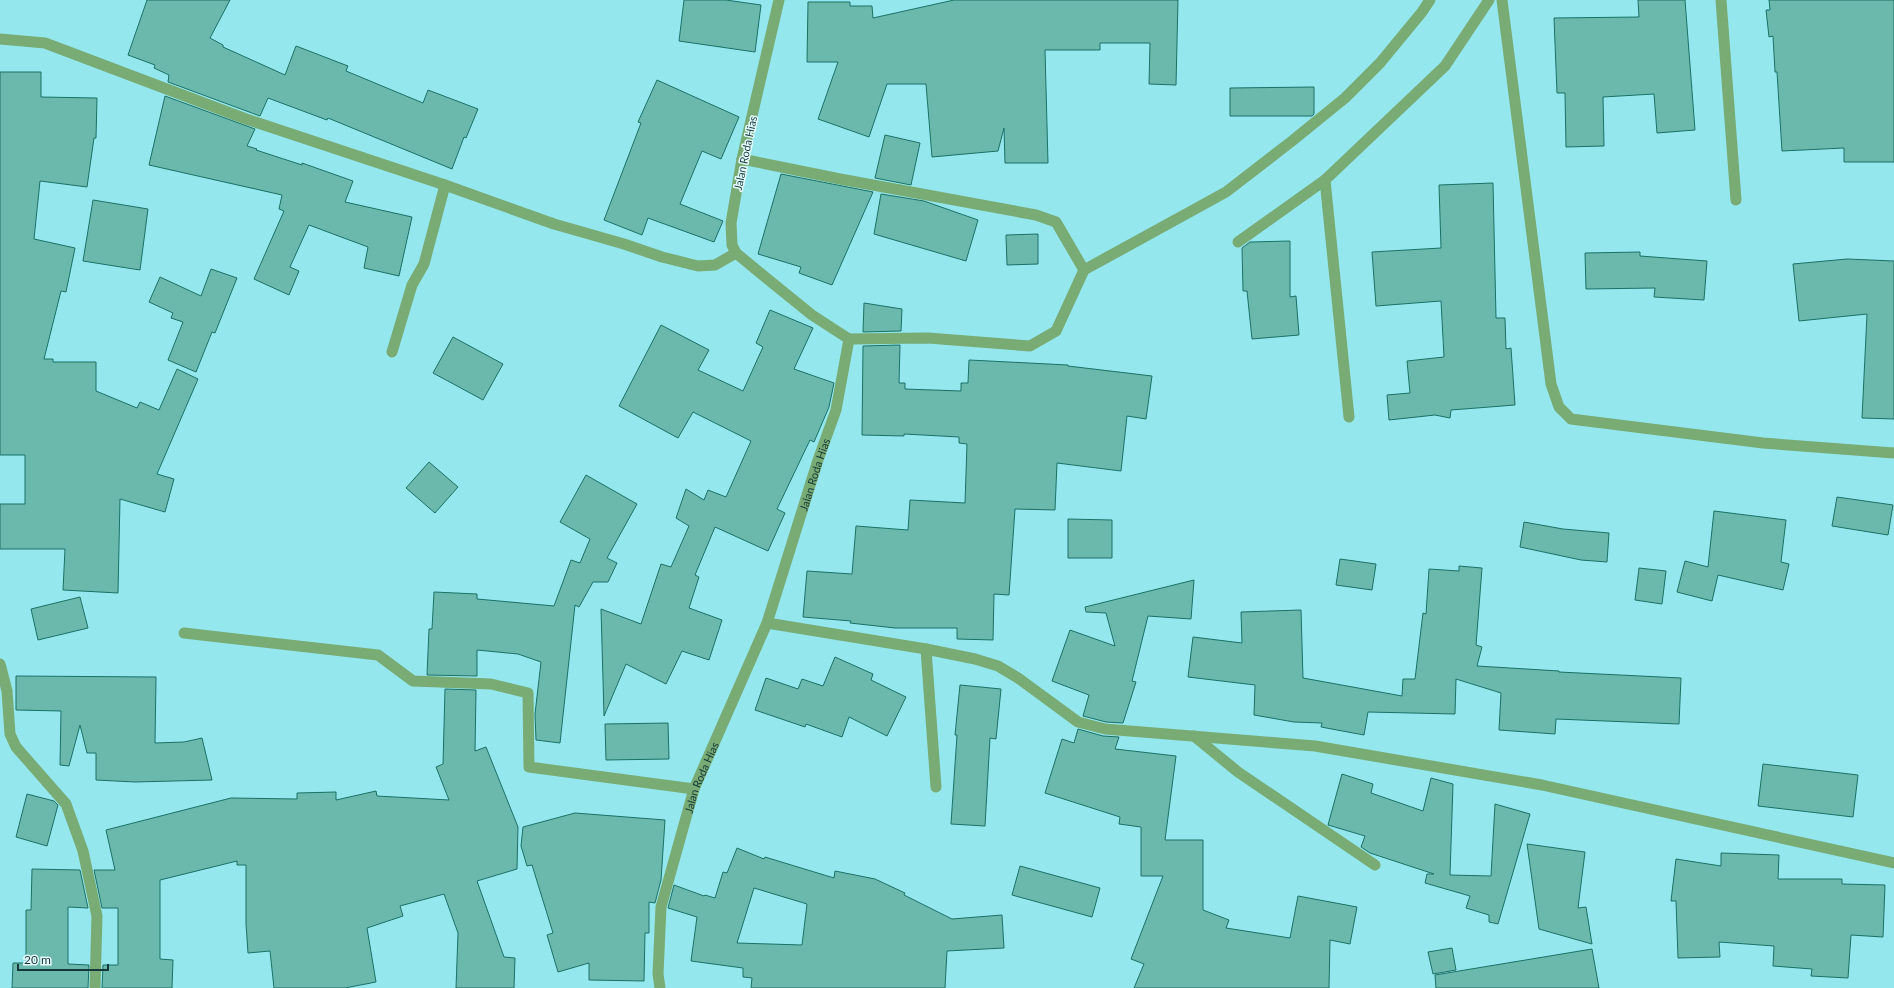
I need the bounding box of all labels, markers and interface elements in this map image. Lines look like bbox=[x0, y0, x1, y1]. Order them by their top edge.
street label: Jalan Roda Hias bbox=[731, 115, 759, 191]
street label: Jalan Roda Hias bbox=[796, 436, 832, 512]
street label: Jalan Roda Hias bbox=[681, 740, 721, 814]
scale bar bbox=[18, 946, 108, 972]
text: 20 m bbox=[24, 952, 51, 967]

